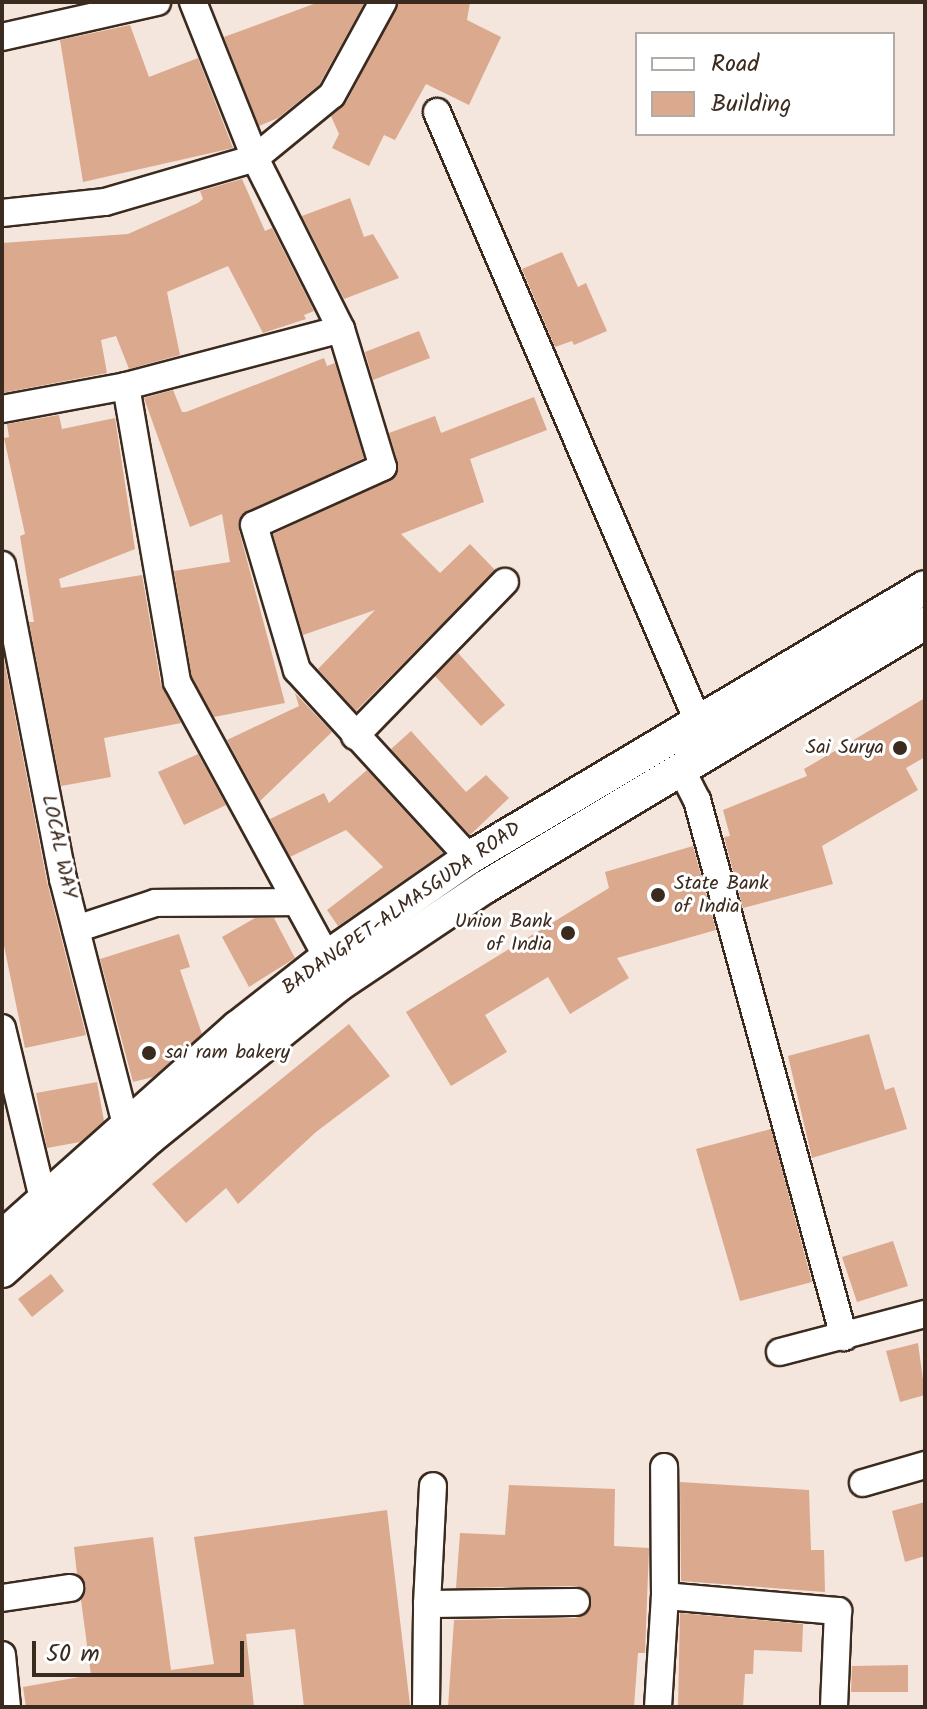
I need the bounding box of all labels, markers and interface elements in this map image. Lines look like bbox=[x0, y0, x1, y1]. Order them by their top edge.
legend bbox=[635, 32, 895, 136]
text: Road bbox=[711, 45, 759, 84]
text: Building bbox=[711, 85, 791, 124]
place label: Sai Surya bbox=[806, 736, 884, 760]
marker: Sai Surya bbox=[891, 739, 909, 757]
street label: LOCAL WAY bbox=[35, 793, 81, 901]
street label: BADANGPET-ALMASGUDA ROAD bbox=[278, 817, 526, 1001]
place label: State Bank of India bbox=[674, 872, 769, 919]
marker: State Bank of India bbox=[649, 886, 667, 904]
place label: Union Bank of India bbox=[455, 910, 552, 957]
marker: Union Bank of India bbox=[559, 924, 577, 942]
place label: sai ram bakery bbox=[165, 1041, 290, 1065]
marker: sai ram bakery bbox=[140, 1044, 158, 1062]
scale bar bbox=[36, 1625, 248, 1675]
text: 50 m bbox=[46, 1635, 100, 1674]

